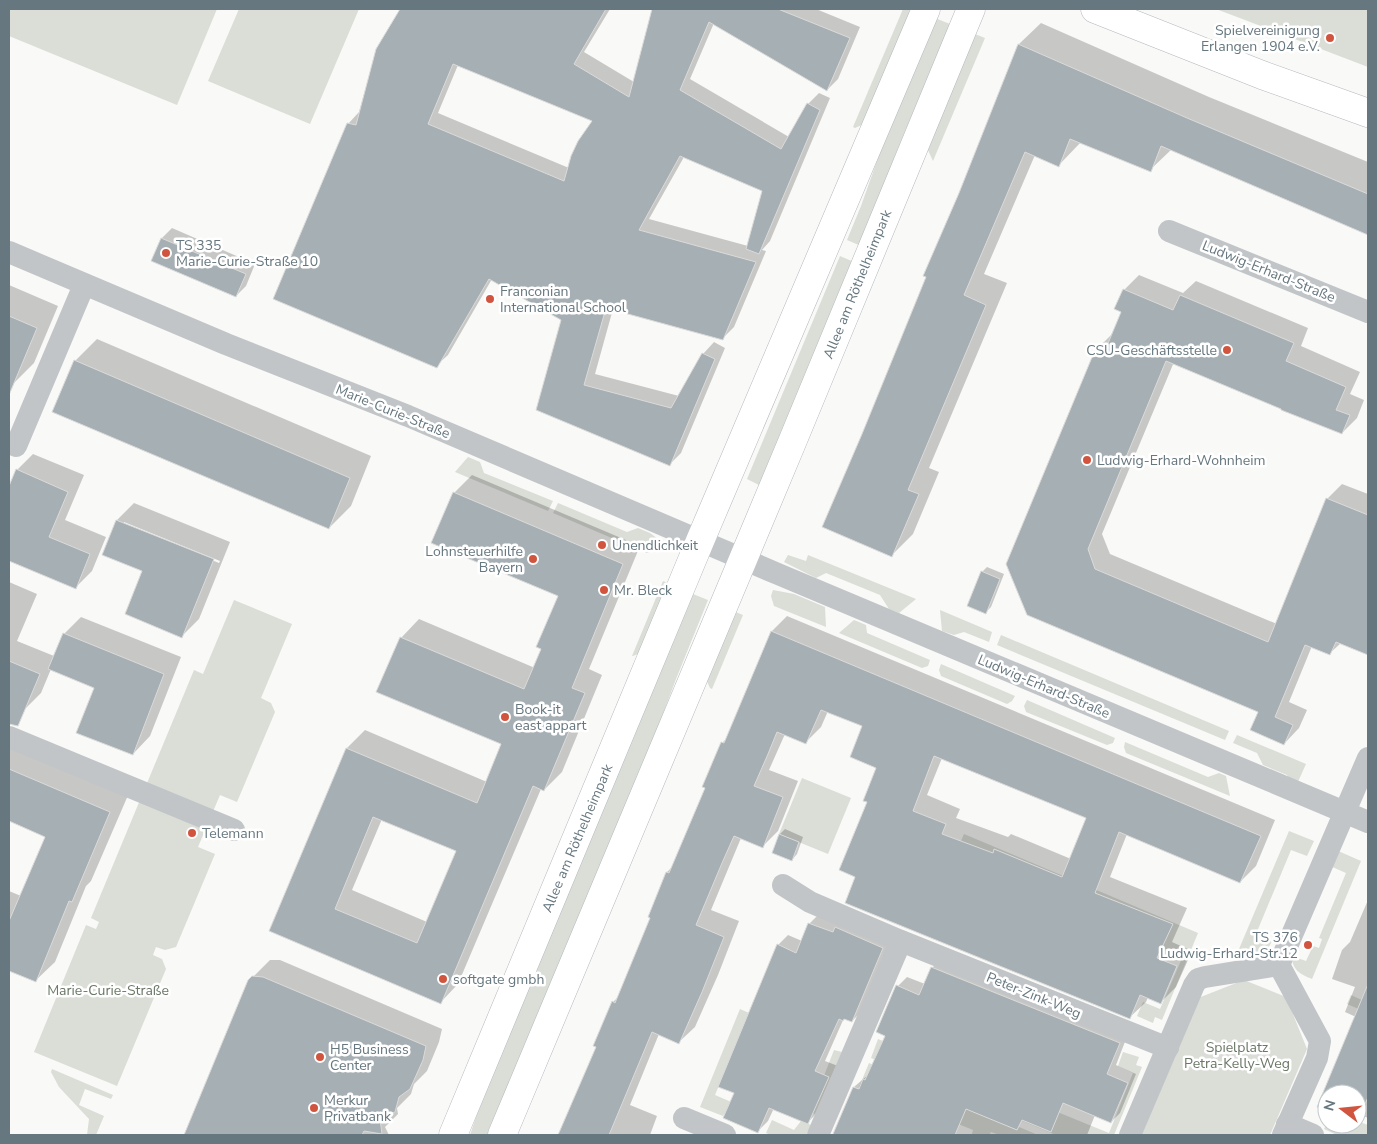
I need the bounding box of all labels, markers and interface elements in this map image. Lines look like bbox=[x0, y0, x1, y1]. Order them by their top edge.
place label: Spielvereinigung Erlangen 1904 e.V. bbox=[1201, 21, 1320, 56]
marker: Spielvereinigung Erlangen 1904 e.V. bbox=[1324, 32, 1336, 44]
street label: Allee am Röthelheimpark bbox=[819, 206, 897, 362]
place label: TS 335 Marie-Curie-Straße 10 bbox=[176, 236, 318, 271]
street label: Ludwig-Erhard-Straße bbox=[1199, 236, 1338, 307]
marker: TS 335 Marie-Curie-Straße 10 bbox=[160, 247, 172, 259]
place label: Franconian International School bbox=[500, 282, 627, 317]
marker: Franconian International School bbox=[484, 293, 496, 305]
place label: CSU-Geschäftsstelle bbox=[1086, 341, 1217, 360]
marker: CSU-Geschäftsstelle bbox=[1221, 344, 1233, 356]
street label: Marie-Curie-Straße bbox=[333, 380, 453, 443]
place label: Ludwig-Erhard-Wohnheim bbox=[1097, 451, 1265, 470]
marker: Ludwig-Erhard-Wohnheim bbox=[1081, 454, 1093, 466]
place label: Unendlichkeit bbox=[612, 536, 698, 555]
marker: Unendlichkeit bbox=[596, 539, 608, 551]
place label: Lohnsteuerhilfe Bayern bbox=[425, 542, 523, 577]
marker: Lohnsteuerhilfe Bayern bbox=[527, 553, 539, 565]
place label: Mr. Bleck bbox=[614, 581, 673, 600]
marker: Mr. Bleck bbox=[598, 584, 610, 596]
street label: Ludwig-Erhard-Straße bbox=[975, 650, 1113, 723]
place label: Book-it east appart bbox=[515, 700, 587, 735]
marker: Book-it east appart bbox=[499, 711, 511, 723]
street label: Allee am Röthelheimpark bbox=[538, 760, 618, 915]
place label: Telemann bbox=[202, 824, 264, 843]
marker: Telemann bbox=[186, 827, 198, 839]
place label: TS 376 Ludwig-Erhard-Str.12 bbox=[1160, 928, 1298, 963]
marker: TS 376 Ludwig-Erhard-Str.12 bbox=[1302, 939, 1314, 951]
street label: Peter-Zink-Weg bbox=[984, 968, 1084, 1023]
place label: softgate gmbh bbox=[453, 970, 544, 989]
marker: softgate gmbh bbox=[437, 973, 449, 985]
park label: Marie-Curie-Straße bbox=[47, 981, 169, 1000]
park label: Spielplatz Petra-Kelly-Weg bbox=[1184, 1038, 1290, 1073]
place label: H5 Business Center bbox=[330, 1040, 409, 1075]
marker: H5 Business Center bbox=[314, 1051, 326, 1063]
north arrow bbox=[1317, 1084, 1367, 1134]
place label: Merkur Privatbank bbox=[324, 1091, 392, 1126]
text: N bbox=[1319, 1098, 1341, 1113]
marker: Merkur Privatbank bbox=[308, 1102, 320, 1114]

